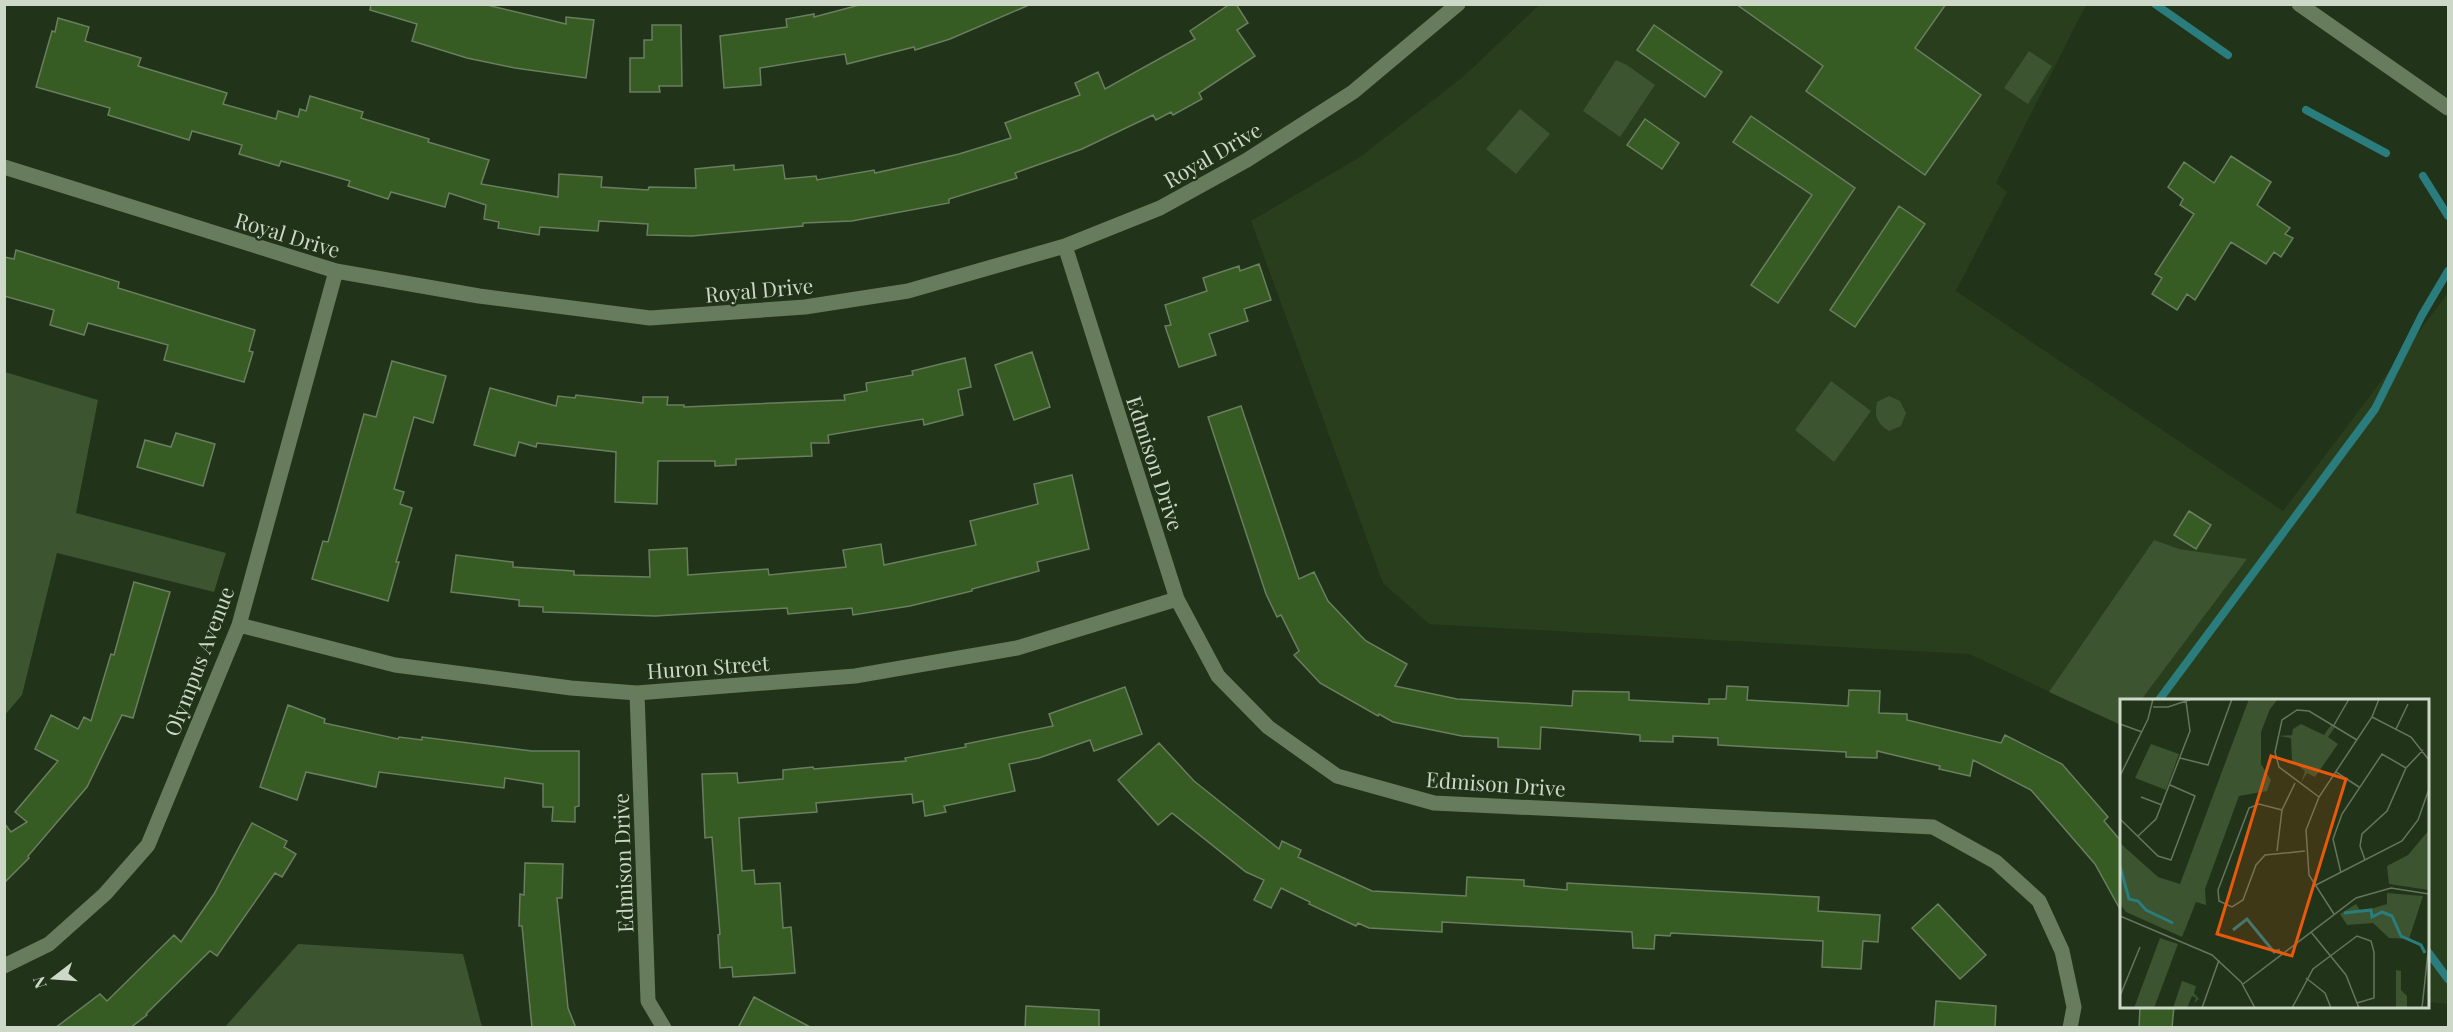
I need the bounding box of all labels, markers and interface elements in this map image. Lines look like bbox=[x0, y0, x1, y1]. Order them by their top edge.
street label: Royal Drive bbox=[1158, 115, 1266, 193]
street label: Royal Drive bbox=[232, 205, 344, 263]
street label: Royal Drive bbox=[704, 270, 814, 308]
street label: Edmison Drive bbox=[1121, 392, 1191, 534]
street label: Olympus Avenue bbox=[157, 582, 239, 740]
street label: Huron Street bbox=[646, 648, 771, 684]
inset map bbox=[2120, 699, 2429, 1008]
street label: Edmison Drive bbox=[1425, 764, 1567, 802]
street label: Edmison Drive bbox=[606, 793, 638, 933]
north arrow bbox=[24, 948, 84, 1008]
text: N bbox=[27, 974, 51, 991]

